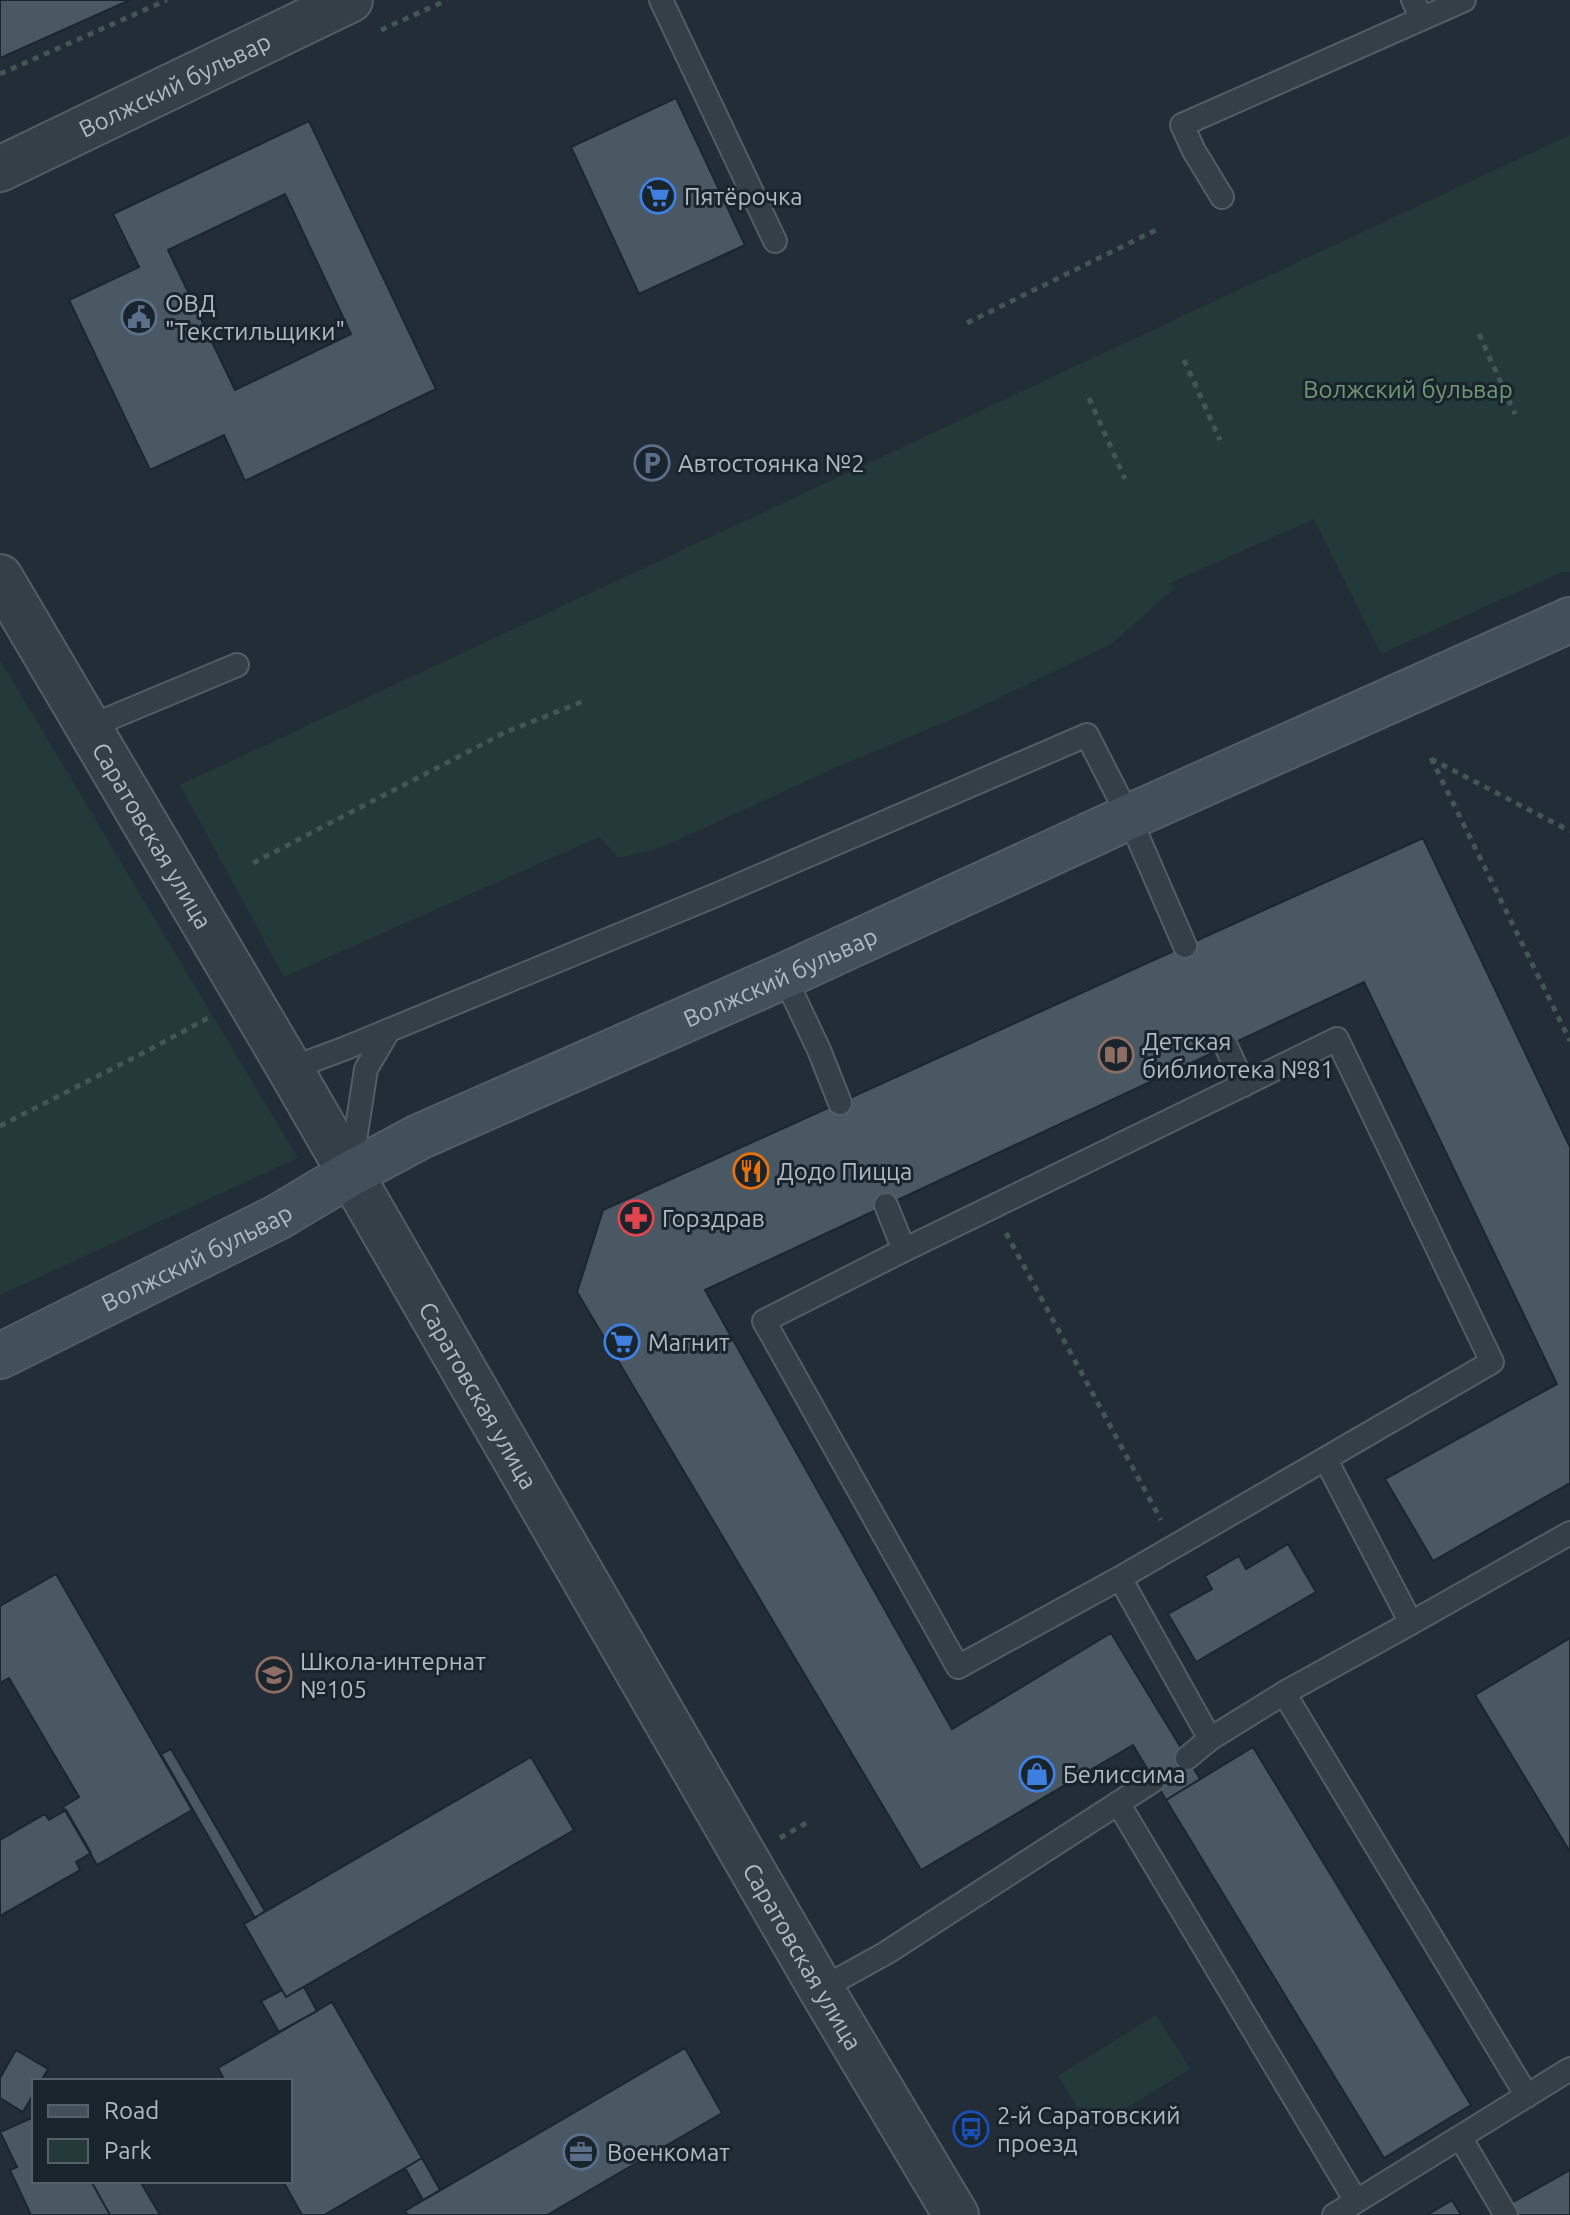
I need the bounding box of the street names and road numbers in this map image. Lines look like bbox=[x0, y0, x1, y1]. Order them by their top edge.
street label: Волжский бульвар bbox=[74, 27, 275, 142]
street label: Саратовская улица bbox=[87, 738, 218, 933]
street label: Волжский бульвар bbox=[679, 922, 881, 1032]
street label: Волжский бульвар bbox=[97, 1198, 297, 1317]
street label: Саратовская улица bbox=[414, 1297, 543, 1494]
street label: Саратовская улица bbox=[738, 1858, 868, 2055]

